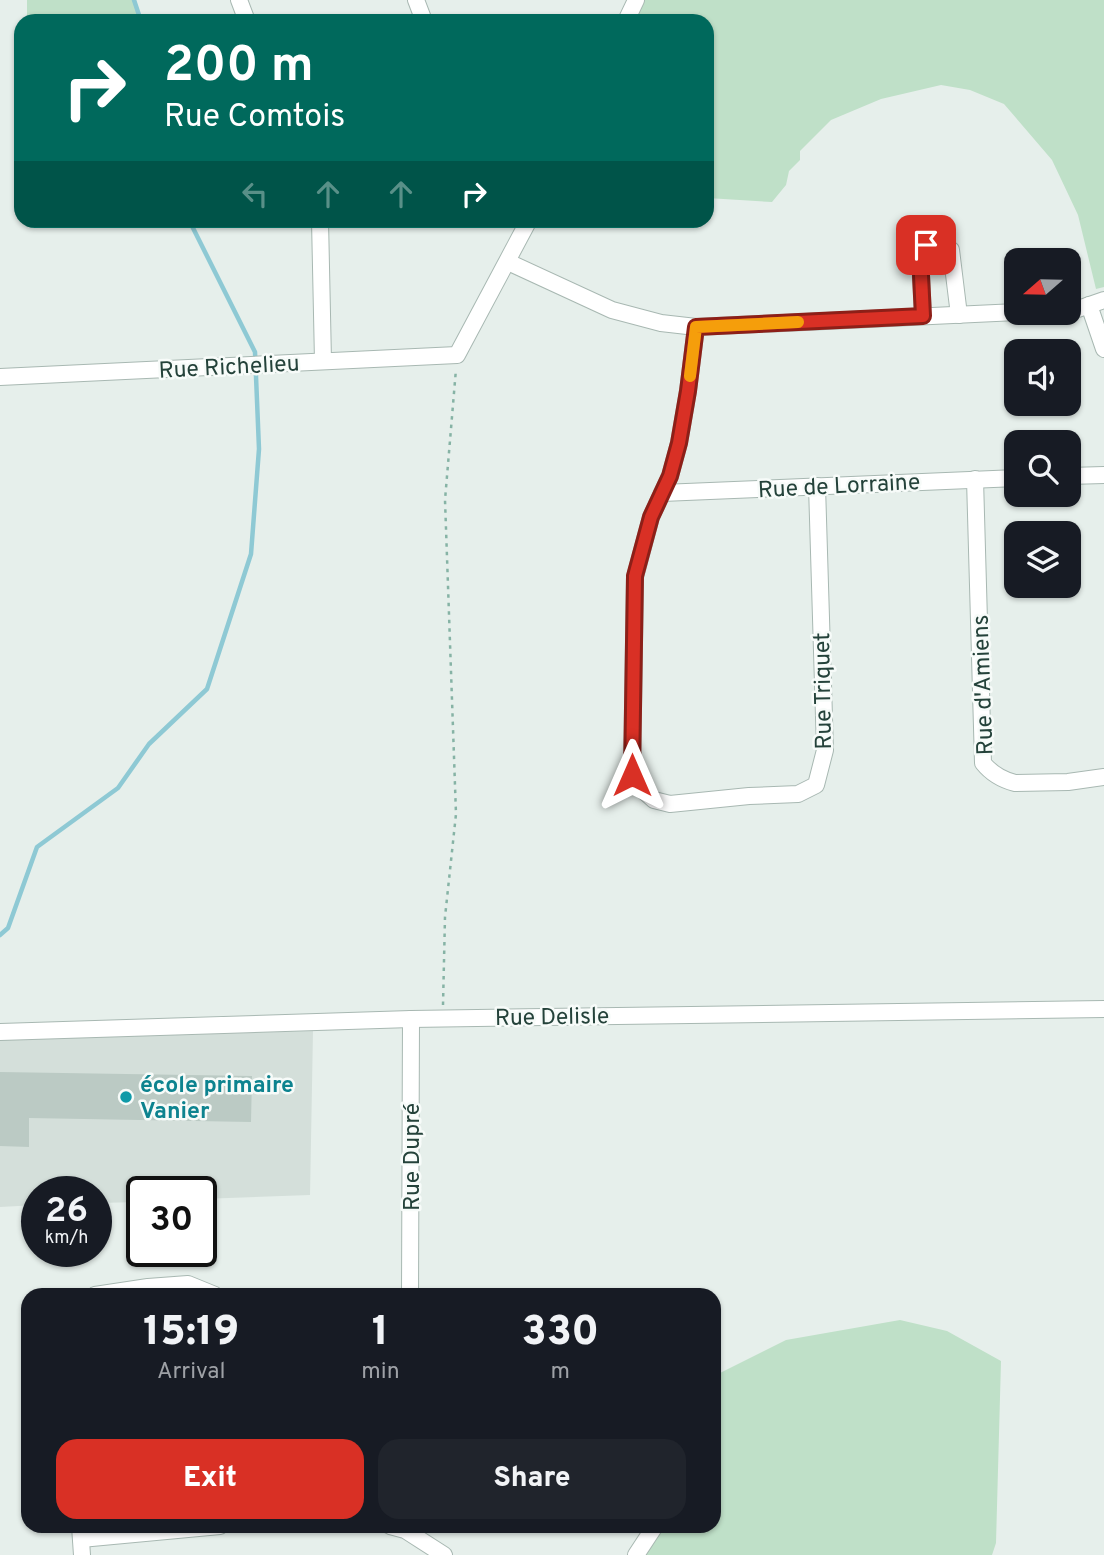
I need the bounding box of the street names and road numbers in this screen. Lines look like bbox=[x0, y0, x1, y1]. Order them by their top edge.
street label: Rue Richelieu bbox=[158, 350, 300, 387]
street label: Rue de Lorraine bbox=[757, 469, 921, 506]
street label: Rue d'Amiens bbox=[968, 614, 1001, 756]
street label: Rue Triquet bbox=[809, 632, 840, 750]
street label: Rue Delisle bbox=[495, 1003, 610, 1034]
street label: Rue Dupré bbox=[399, 1103, 428, 1211]

